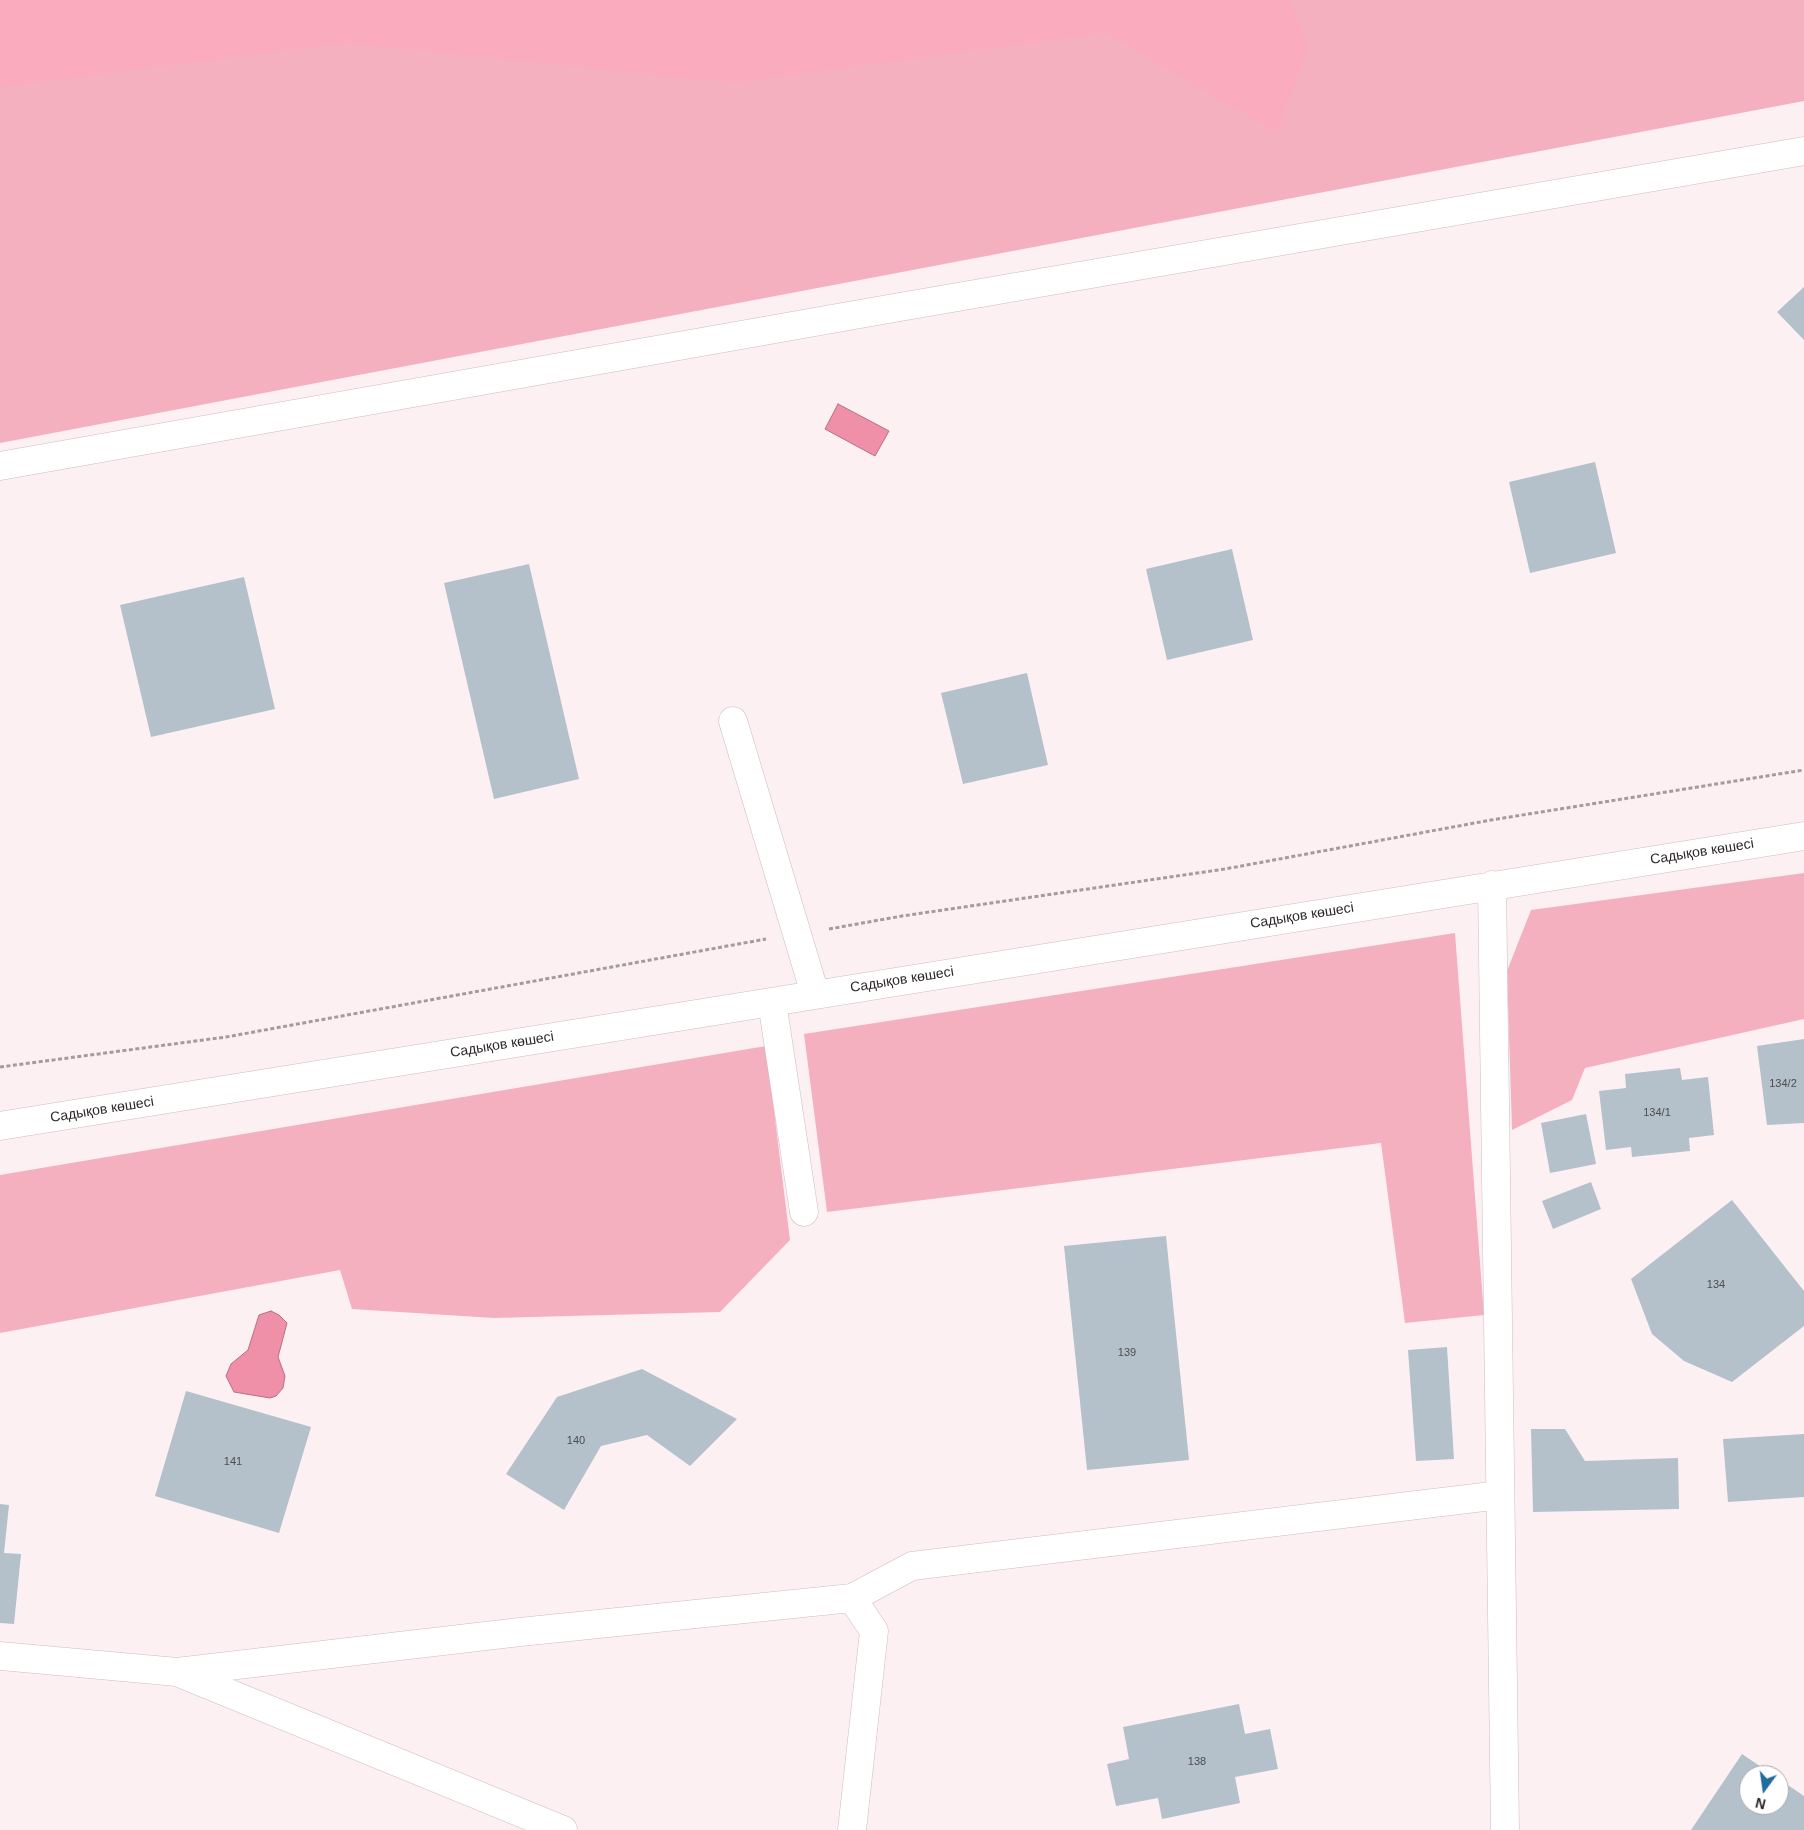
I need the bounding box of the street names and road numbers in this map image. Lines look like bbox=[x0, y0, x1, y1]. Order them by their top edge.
street label: Садықов көшесі bbox=[1649, 836, 1755, 868]
street label: Садықов көшесі bbox=[1249, 900, 1355, 932]
street label: Садықов көшесі bbox=[849, 964, 955, 996]
street label: Садықов көшесі bbox=[449, 1029, 555, 1061]
street label: Садықов көшесі bbox=[49, 1094, 155, 1126]

